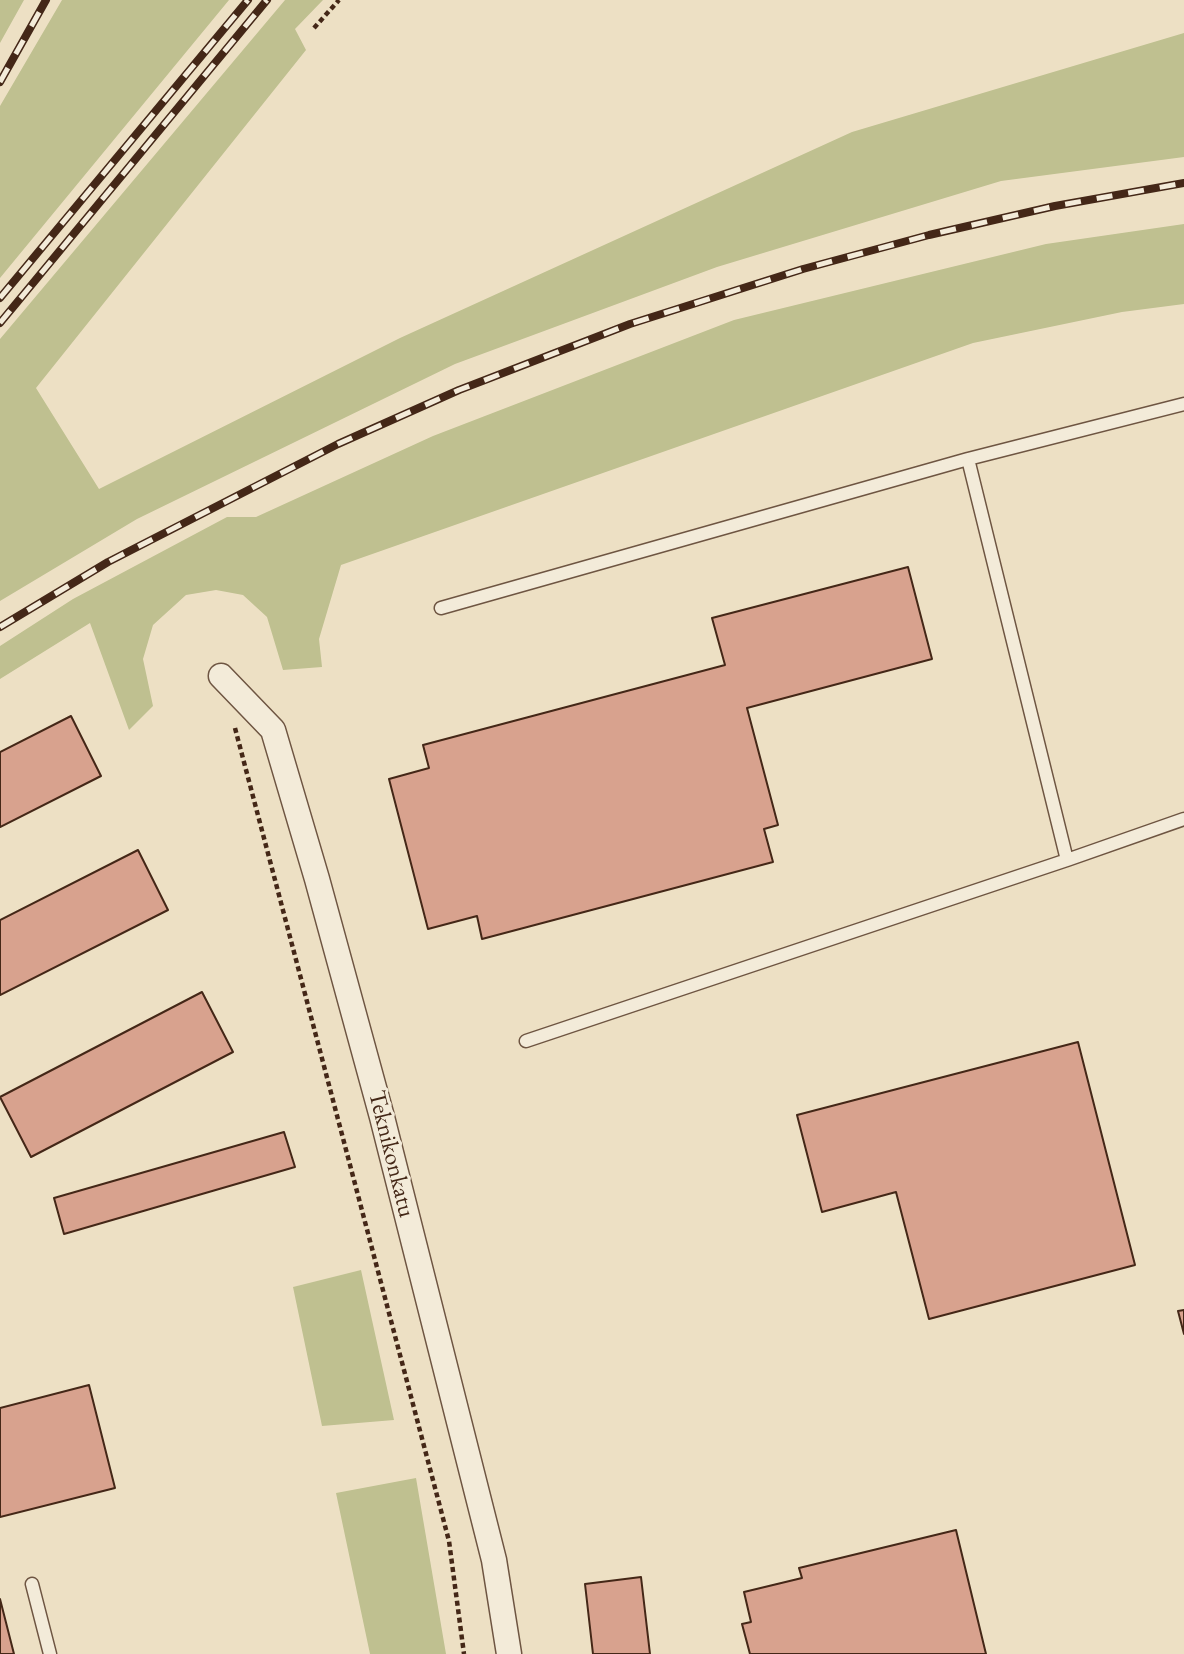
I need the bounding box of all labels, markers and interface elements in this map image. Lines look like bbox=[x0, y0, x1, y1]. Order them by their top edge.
street label: Teknikonkatu bbox=[361, 1088, 421, 1220]

